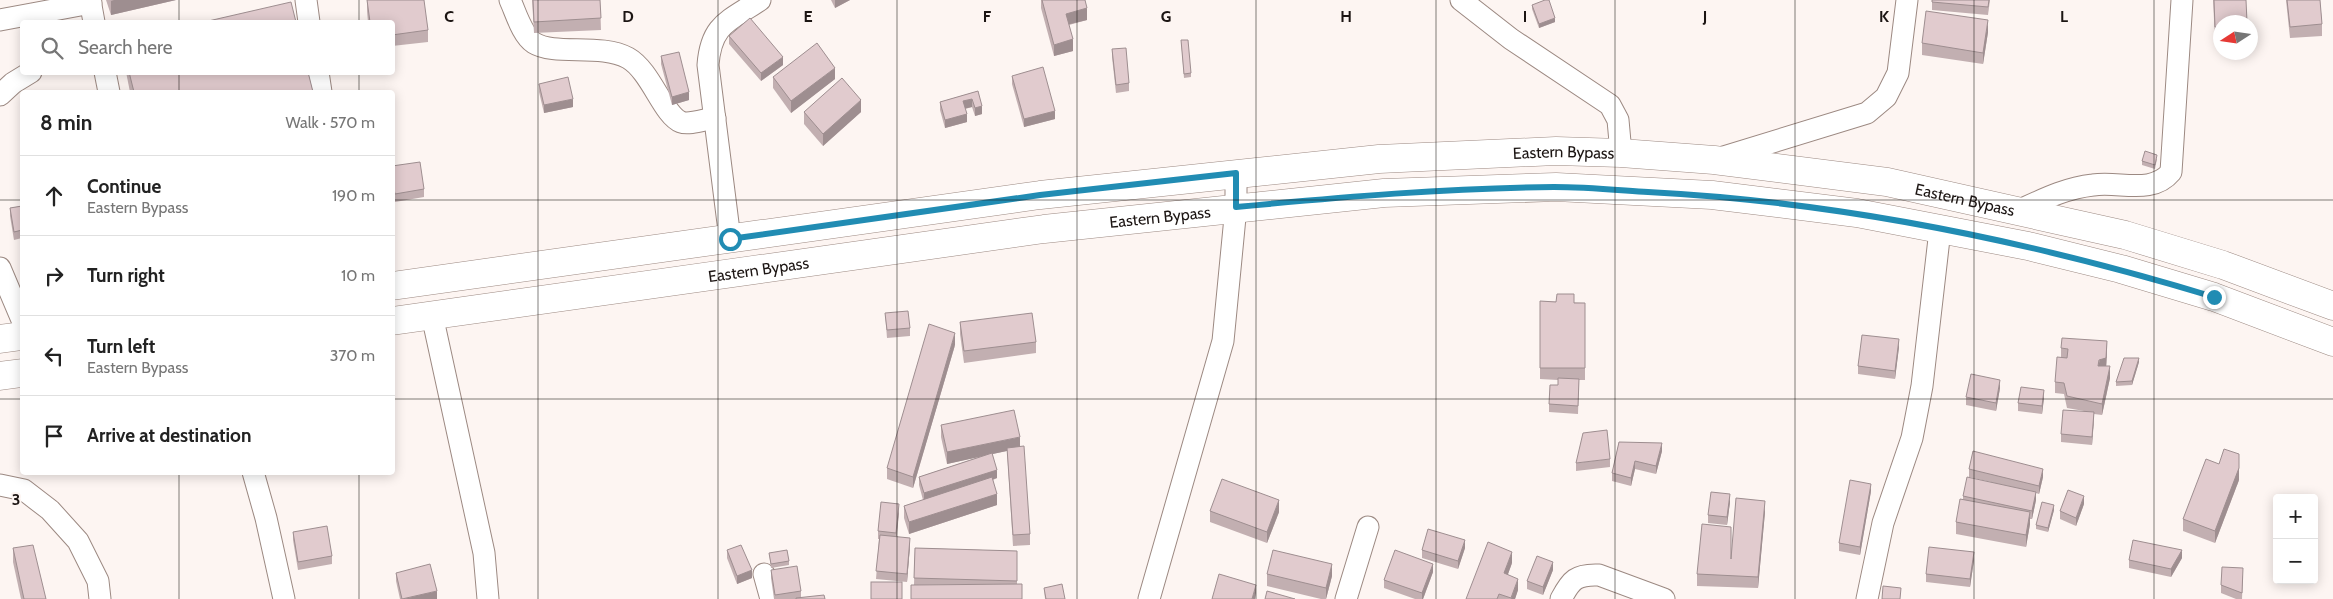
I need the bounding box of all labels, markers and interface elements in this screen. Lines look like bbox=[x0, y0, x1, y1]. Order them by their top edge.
text: C bbox=[444, 7, 454, 26]
text: D bbox=[622, 7, 634, 26]
text: E bbox=[803, 7, 813, 26]
text: F bbox=[983, 7, 992, 26]
text: G bbox=[1161, 7, 1171, 26]
text: H bbox=[1340, 7, 1352, 26]
text: I bbox=[1523, 7, 1527, 26]
text: J bbox=[1702, 7, 1707, 26]
text: K bbox=[1879, 7, 1889, 26]
text: L bbox=[2060, 7, 2068, 26]
north arrow bbox=[2213, 15, 2258, 60]
search box bbox=[20, 20, 395, 75]
icon: search bbox=[38, 34, 66, 62]
text: Search here bbox=[78, 36, 172, 59]
text: 8 min bbox=[40, 110, 92, 135]
text: Walk · 570 m bbox=[286, 113, 375, 132]
street label: Eastern Bypass bbox=[1512, 141, 1615, 162]
text: Continue bbox=[87, 175, 161, 198]
street label: Eastern Bypass bbox=[1913, 179, 2017, 220]
icon: ahead bbox=[40, 182, 68, 210]
text: 190 m bbox=[332, 186, 375, 205]
text: Eastern Bypass bbox=[87, 198, 188, 217]
street label: Eastern Bypass bbox=[1108, 202, 1212, 232]
route start bbox=[719, 228, 742, 251]
street label: Eastern Bypass bbox=[707, 253, 810, 286]
icon: right bbox=[40, 262, 68, 290]
text: Turn right bbox=[87, 264, 165, 287]
text: 10 m bbox=[341, 266, 375, 285]
route end bbox=[2203, 286, 2226, 309]
text: Turn left bbox=[87, 335, 155, 358]
icon: left bbox=[40, 342, 68, 370]
text: 370 m bbox=[330, 346, 375, 365]
text: Eastern Bypass bbox=[87, 358, 188, 377]
icon: arrive bbox=[40, 422, 68, 450]
text: Arrive at destination bbox=[87, 424, 251, 447]
text: 3 bbox=[12, 490, 20, 509]
map controls bbox=[2273, 494, 2318, 584]
button: + bbox=[2273, 494, 2318, 539]
button: − bbox=[2273, 539, 2318, 584]

